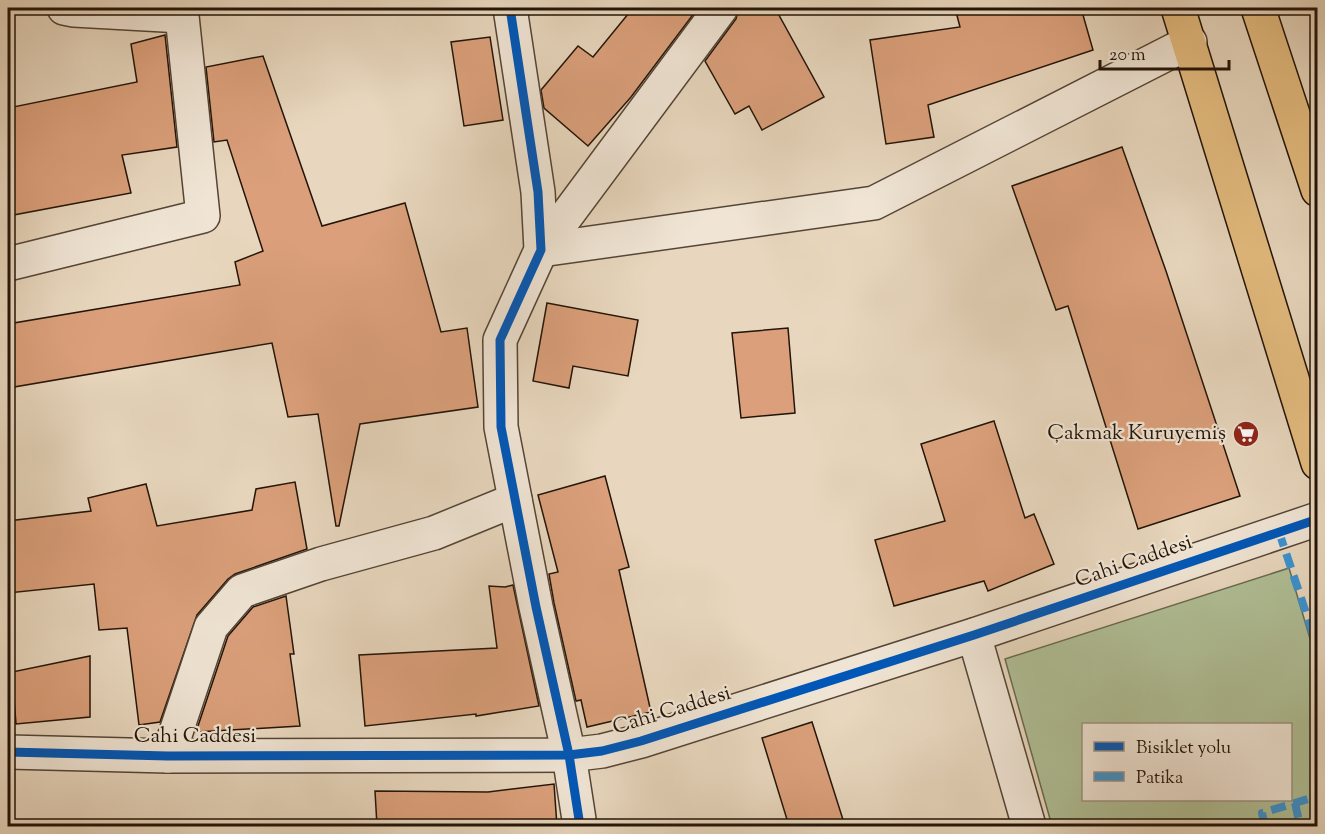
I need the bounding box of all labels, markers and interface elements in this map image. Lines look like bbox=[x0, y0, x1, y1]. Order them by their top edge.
scale bar bbox=[1100, 33, 1229, 71]
text: 20 m bbox=[1109, 43, 1146, 69]
place label: Çakmak Kuruyemiş bbox=[1047, 419, 1226, 449]
supermarket icon: Çakmak Kuruyemiş bbox=[1231, 419, 1261, 449]
street label: Cahi Caddesi bbox=[1071, 528, 1197, 596]
street label: Cahi Caddesi bbox=[609, 679, 735, 743]
street label: Cahi Caddesi bbox=[134, 722, 256, 752]
legend bbox=[1082, 723, 1292, 801]
text: Bisiklet yolu bbox=[1136, 736, 1231, 762]
text: Patika bbox=[1136, 766, 1183, 792]

